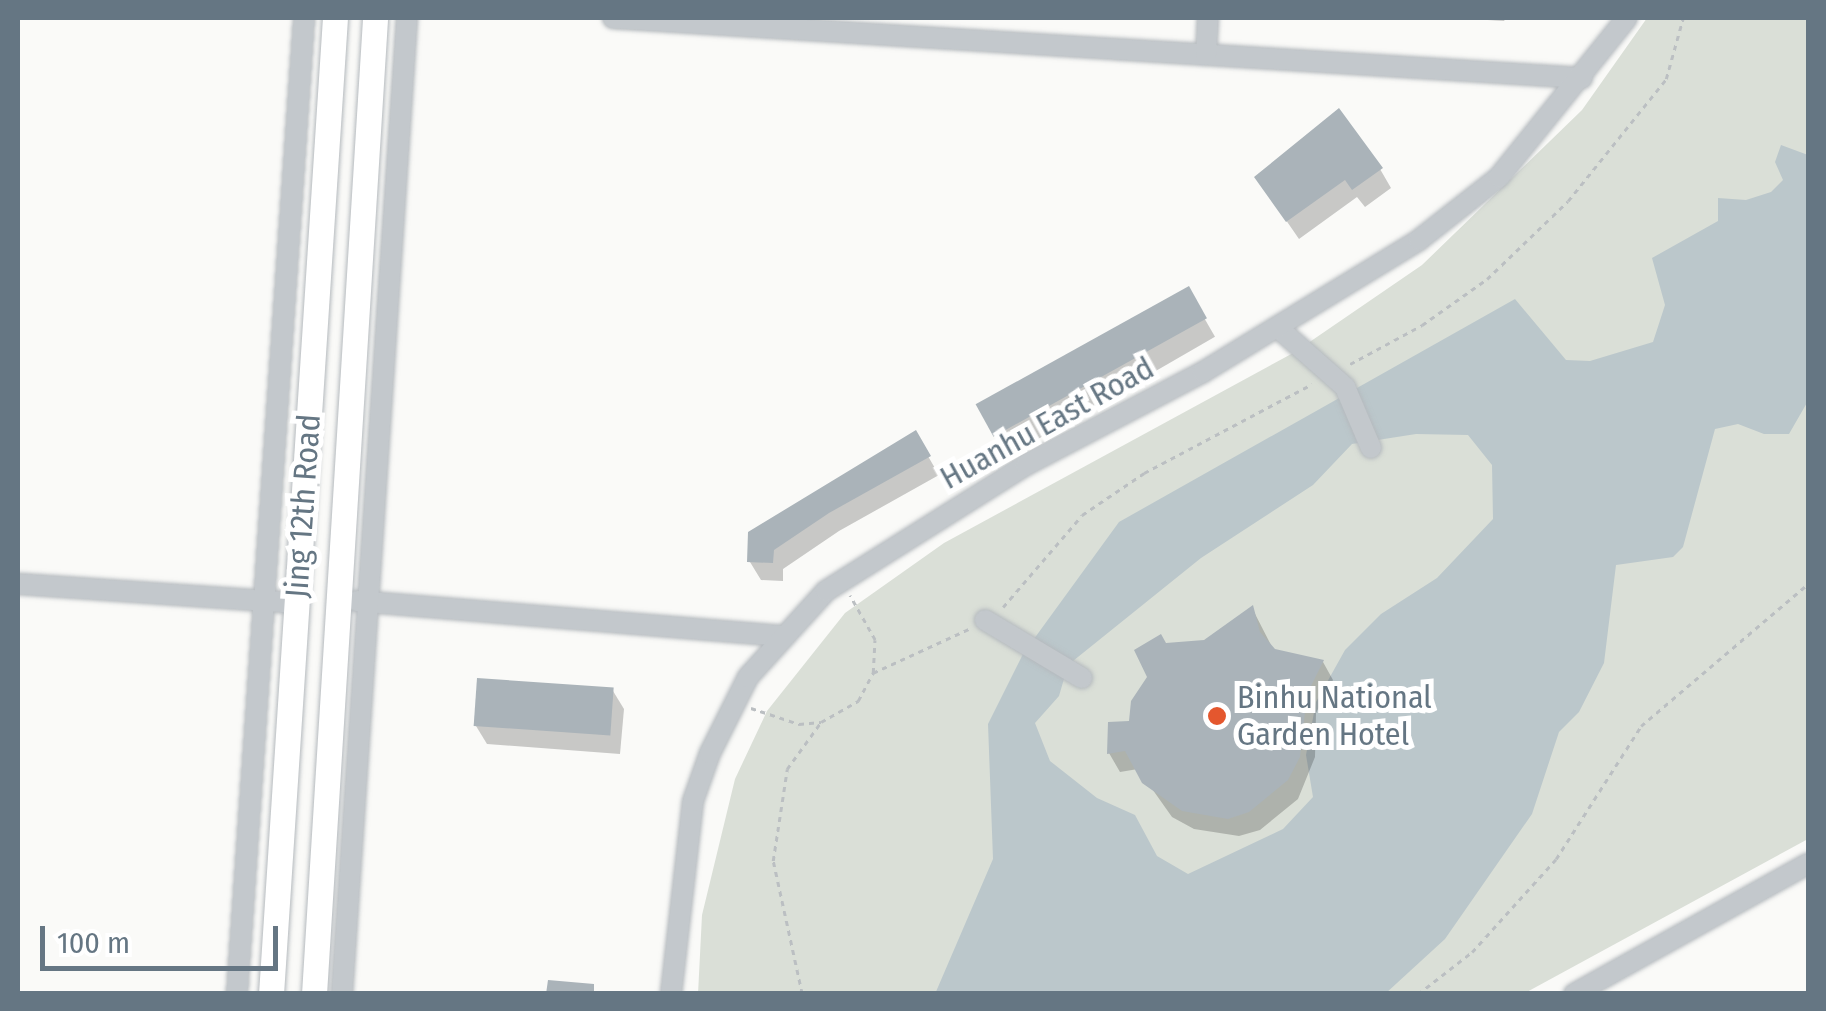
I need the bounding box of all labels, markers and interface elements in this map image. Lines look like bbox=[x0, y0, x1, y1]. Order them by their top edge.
street label: Huanhu East Road bbox=[934, 349, 1160, 497]
street label: Jing 12th Road bbox=[277, 413, 329, 599]
place label: Binhu National Garden Hotel bbox=[1237, 679, 1432, 754]
marker: Binhu National Garden Hotel bbox=[1206, 705, 1228, 727]
scale bar bbox=[45, 906, 282, 968]
text: 100 m bbox=[57, 925, 130, 961]

